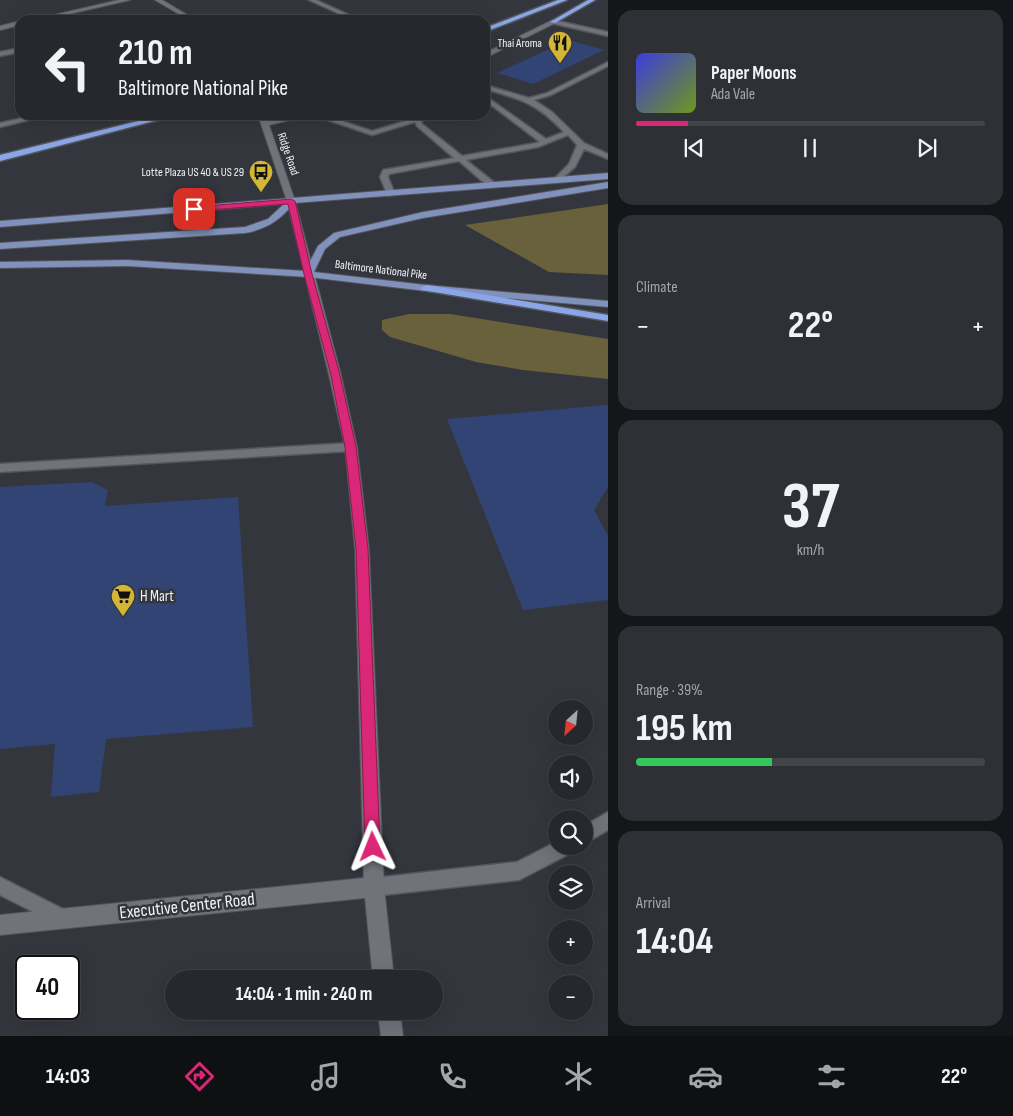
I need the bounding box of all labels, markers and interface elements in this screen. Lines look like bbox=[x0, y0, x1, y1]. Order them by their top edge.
restaurant icon: Thai Aroma bbox=[547, 30, 573, 64]
text: 210 m bbox=[118, 32, 192, 75]
icon: left bbox=[35, 35, 100, 100]
place label: Thai Aroma bbox=[497, 36, 542, 51]
text: Paper Moons bbox=[711, 62, 797, 85]
text: Baltimore National Pike bbox=[118, 75, 288, 102]
text: Ada Vale bbox=[711, 85, 755, 104]
street label: Ridge Road bbox=[274, 131, 302, 177]
icon: previous bbox=[680, 134, 708, 162]
icon: pause bbox=[796, 134, 824, 162]
icon: next bbox=[913, 134, 941, 162]
bus stop icon: Lotte Plaza US 40 & US 29 bbox=[248, 159, 274, 193]
place label: Lotte Plaza US 40 & US 29 bbox=[142, 165, 244, 180]
pin bbox=[173, 188, 215, 230]
icon: arrive bbox=[180, 195, 208, 223]
street label: Baltimore National Pike bbox=[334, 257, 428, 283]
text: Climate bbox=[636, 278, 678, 297]
text: 22° bbox=[788, 303, 833, 348]
text: − bbox=[636, 310, 650, 343]
text: + bbox=[971, 310, 985, 343]
text: 37 bbox=[782, 469, 839, 547]
text: km/h bbox=[797, 541, 824, 560]
supermarket icon: H Mart bbox=[110, 583, 136, 617]
place label: H Mart bbox=[140, 587, 174, 606]
text: Range · 39% bbox=[636, 681, 703, 700]
north arrow bbox=[548, 700, 592, 745]
map controls bbox=[548, 700, 593, 1020]
text: 195 km bbox=[636, 706, 733, 751]
button: sound bbox=[548, 755, 593, 800]
button: search bbox=[548, 810, 593, 855]
position arrow bbox=[346, 820, 398, 872]
button: layers bbox=[548, 865, 593, 910]
street label: Executive Center Road bbox=[118, 888, 256, 924]
text: Arrival bbox=[636, 894, 670, 913]
text: 14:04 bbox=[636, 919, 713, 964]
button: + bbox=[548, 920, 593, 965]
speed limit sign: 40 bbox=[15, 955, 80, 1020]
button: − bbox=[548, 975, 593, 1020]
text: 14:04 · 1 min · 240 m bbox=[236, 983, 372, 1006]
icon: directions bbox=[182, 1059, 217, 1094]
icon: music bbox=[308, 1059, 343, 1094]
icon: phone bbox=[435, 1059, 470, 1094]
icon: climate bbox=[561, 1059, 596, 1094]
icon: car bbox=[688, 1059, 723, 1094]
icon: filters bbox=[814, 1059, 849, 1094]
text: 14:03 bbox=[46, 1063, 90, 1090]
text: 22° bbox=[941, 1063, 967, 1090]

